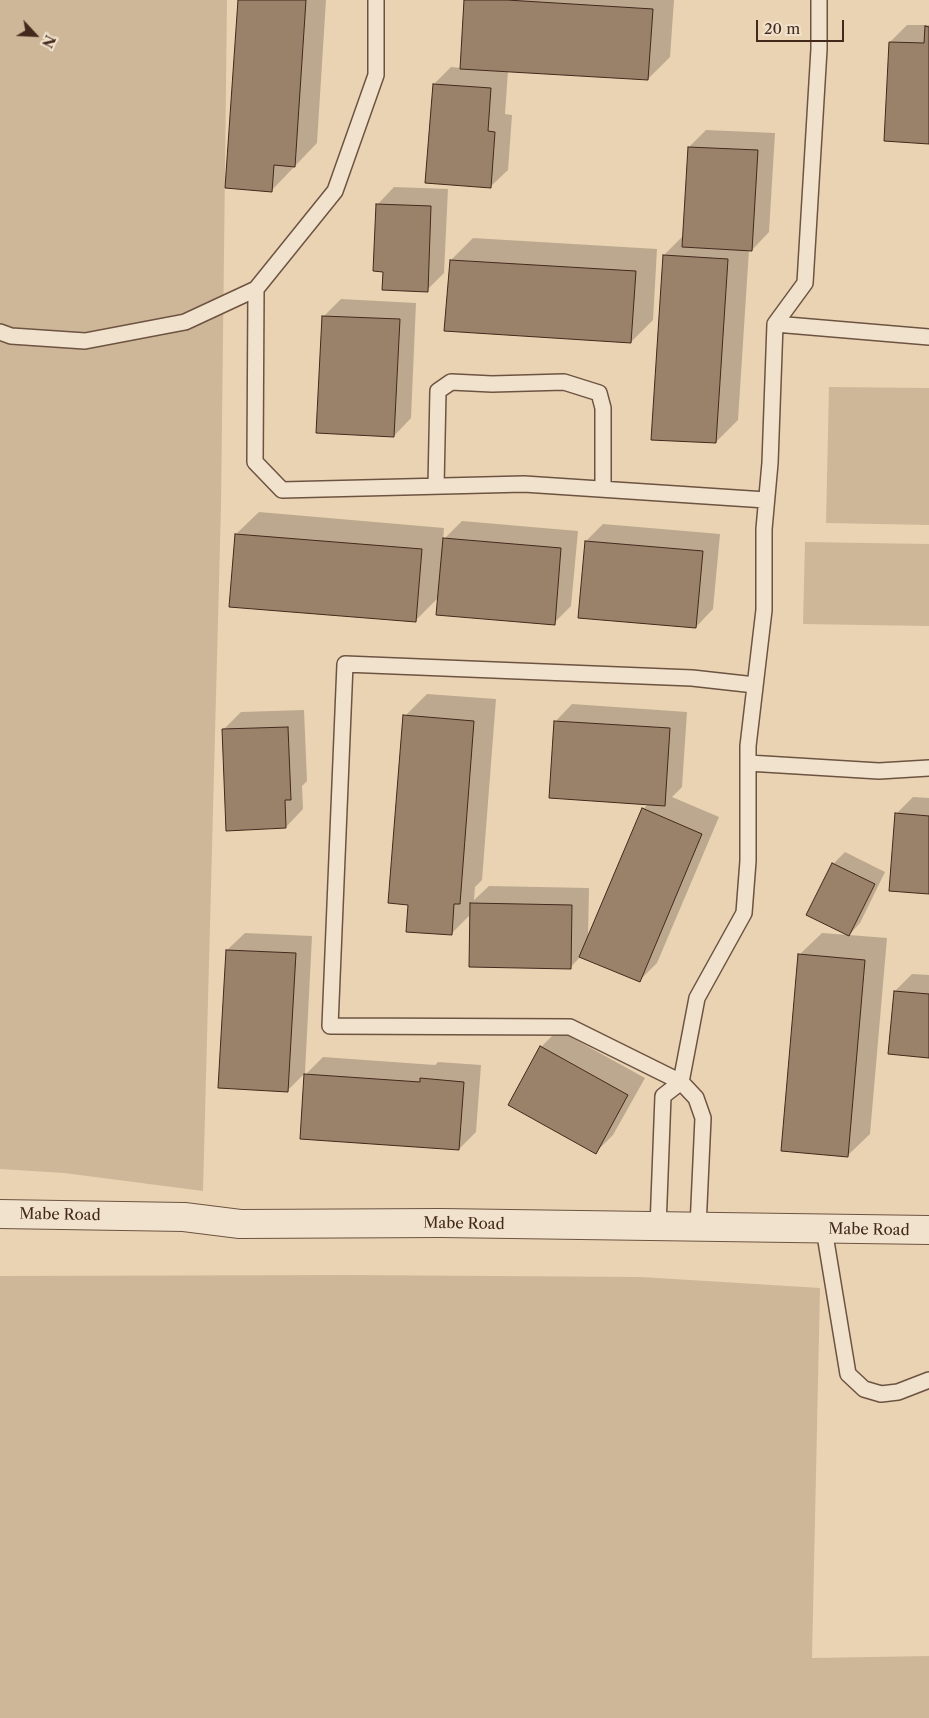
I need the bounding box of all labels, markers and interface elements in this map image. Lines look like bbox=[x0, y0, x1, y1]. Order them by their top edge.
north arrow bbox=[10, 10, 60, 60]
scale bar bbox=[759, 10, 846, 42]
text: 20 m bbox=[764, 19, 800, 38]
text: N bbox=[38, 32, 59, 51]
street label: Mabe Road bbox=[19, 1205, 101, 1225]
street label: Mabe Road bbox=[423, 1214, 505, 1234]
street label: Mabe Road bbox=[828, 1220, 910, 1240]

